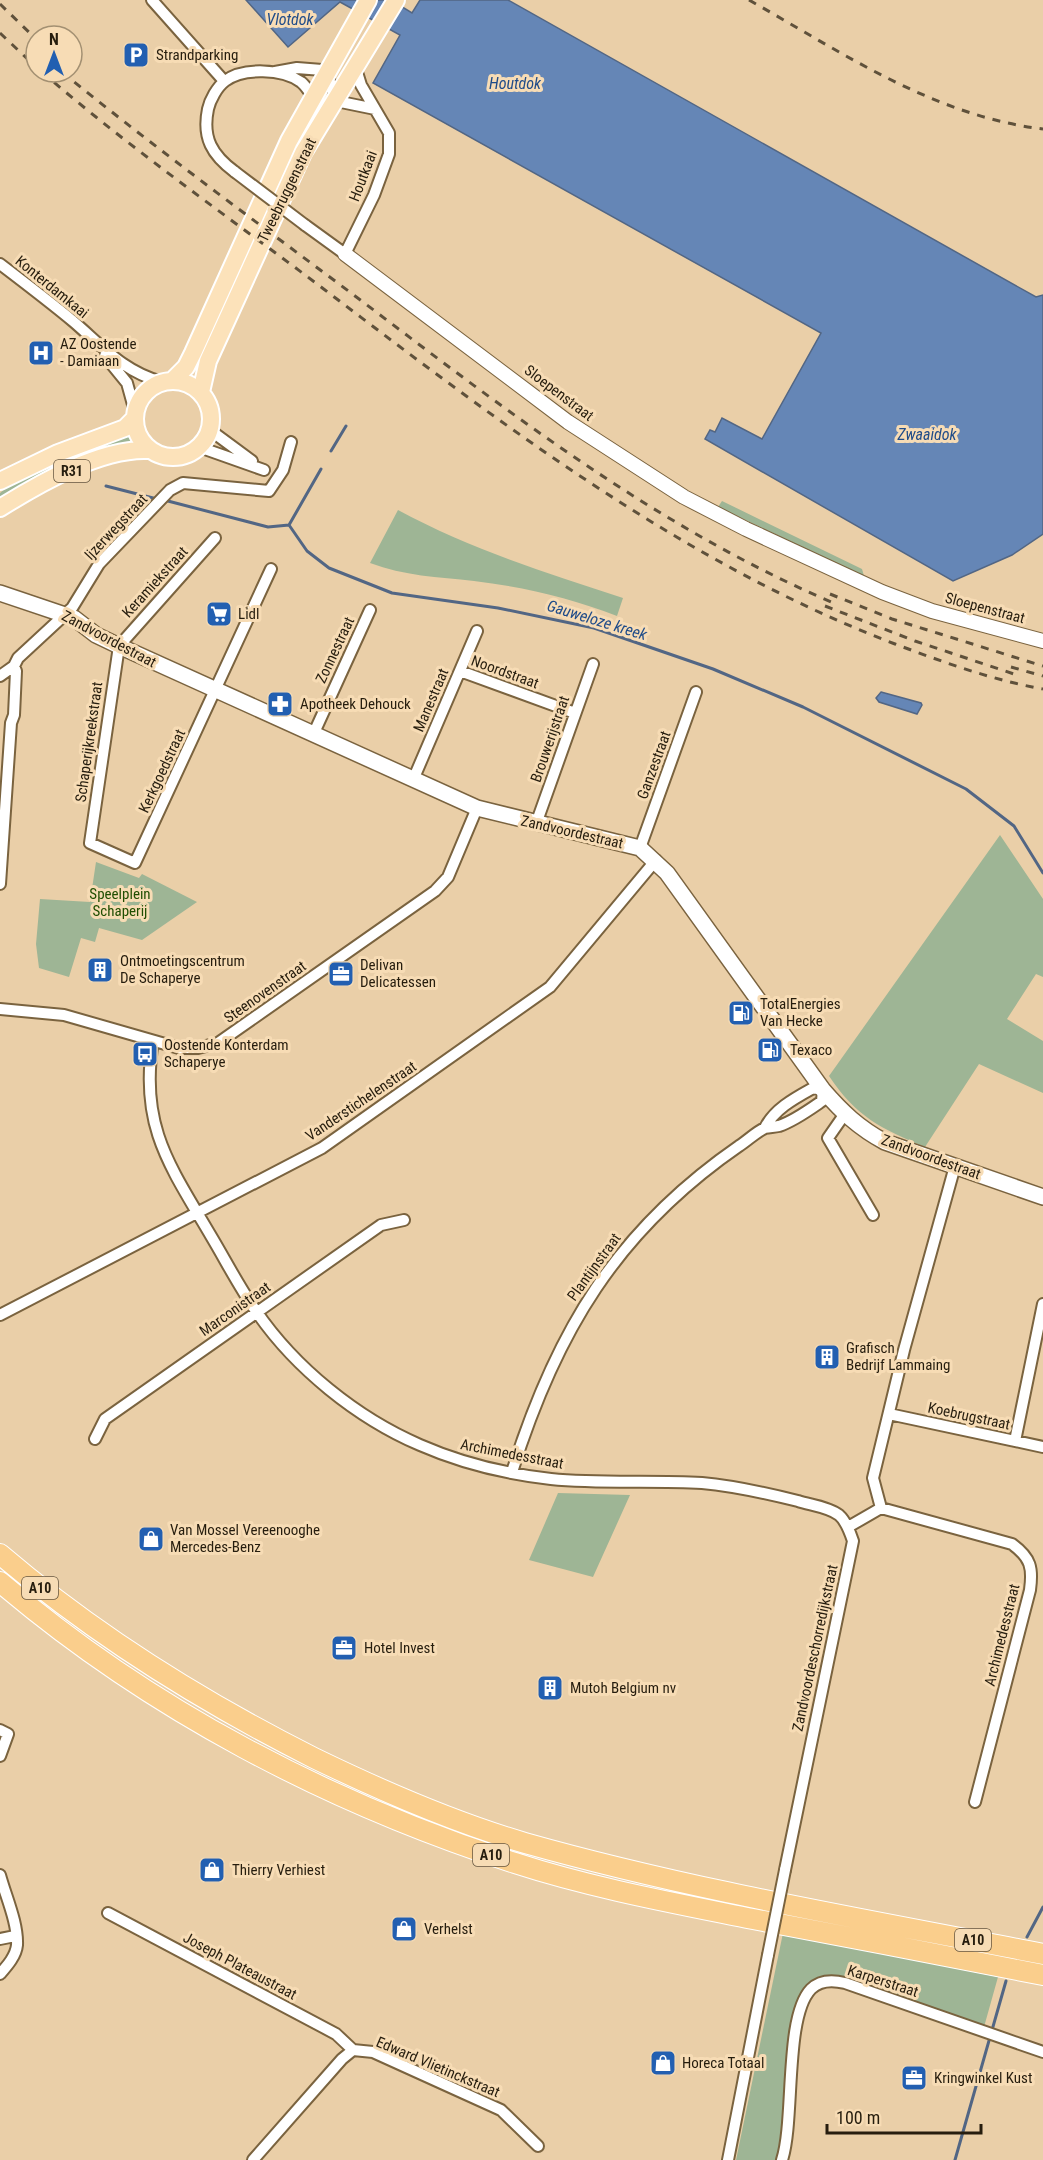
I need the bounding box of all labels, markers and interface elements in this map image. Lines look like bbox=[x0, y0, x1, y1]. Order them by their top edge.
water label: Vlotdok bbox=[266, 10, 315, 29]
north arrow bbox=[24, 24, 84, 84]
text: N bbox=[49, 30, 59, 49]
parking icon: Strandparking bbox=[121, 40, 151, 70]
place label: Strandparking bbox=[156, 46, 238, 64]
water label: Houtdok bbox=[489, 74, 542, 93]
street label: Tweebruggenstraat bbox=[254, 135, 320, 245]
street label: Houtkaai bbox=[345, 148, 381, 204]
street label: Konterdamkaai bbox=[12, 252, 92, 322]
place label: AZ Oostende - Damiaan bbox=[60, 335, 137, 370]
hospital icon: AZ Oostende - Damiaan bbox=[26, 338, 56, 368]
street label: Sloepenstraat bbox=[521, 361, 597, 425]
water label: Zwaaidok bbox=[897, 425, 957, 444]
road number: R31 bbox=[54, 460, 90, 482]
street label: Ijzerwegstraat bbox=[81, 490, 151, 564]
street label: Keramiekstraat bbox=[118, 543, 192, 621]
street label: Sloepenstraat bbox=[943, 589, 1027, 627]
water label: Gauweloze kreek bbox=[545, 596, 650, 644]
supermarket icon: Lidl bbox=[204, 599, 234, 629]
place label: Lidl bbox=[238, 605, 259, 623]
street label: Zandvoordestraat bbox=[59, 607, 159, 671]
street label: Zonnestraat bbox=[312, 614, 358, 686]
street label: Noordstraat bbox=[469, 651, 541, 693]
street label: Manestraat bbox=[410, 666, 452, 734]
street label: Schaperijkreekstraat bbox=[72, 681, 106, 803]
pharmacy icon: Apotheek Dehouck bbox=[265, 689, 295, 719]
street label: Brouwerijstraat bbox=[527, 694, 573, 784]
place label: Apotheek Dehouck bbox=[300, 695, 411, 713]
street label: Kerkgoedstraat bbox=[135, 726, 189, 816]
street label: Ganzestraat bbox=[633, 728, 675, 802]
street label: Zandvoordestraat bbox=[519, 811, 625, 853]
park label: Speelplein Schaperij bbox=[89, 885, 151, 920]
place label: Ontmoetingscentrum De Schaperye bbox=[120, 952, 245, 987]
building icon: Ontmoetingscentrum De Schaperye bbox=[85, 955, 115, 985]
place label: Delivan Delicatessen bbox=[360, 956, 436, 991]
street label: Steenovenstraat bbox=[221, 957, 309, 1027]
office icon: Delivan Delicatessen bbox=[326, 959, 356, 989]
place label: TotalEnergies Van Hecke bbox=[760, 995, 841, 1030]
fuel station icon: TotalEnergies Van Hecke bbox=[726, 998, 756, 1028]
fuel station icon: Texaco bbox=[755, 1035, 785, 1065]
place label: Oostende Konterdam Schaperye bbox=[164, 1036, 289, 1071]
bus stop icon: Oostende Konterdam Schaperye bbox=[130, 1039, 160, 1069]
place label: Texaco bbox=[790, 1041, 832, 1059]
street label: Vanderstichelenstraat bbox=[302, 1057, 420, 1145]
street label: Zandvoordestraat bbox=[879, 1131, 983, 1183]
street label: Plantijnstraat bbox=[563, 1230, 625, 1304]
street label: Marconistraat bbox=[196, 1278, 274, 1340]
place label: Grafisch Bedrijf Lammaing bbox=[846, 1339, 950, 1374]
building icon: Grafisch Bedrijf Lammaing bbox=[812, 1342, 842, 1372]
street label: Koebrugstraat bbox=[926, 1399, 1012, 1433]
street label: Archimedesstraat bbox=[459, 1435, 565, 1473]
place label: Van Mossel Vereenooghe Mercedes-Benz bbox=[170, 1521, 320, 1556]
shop icon: Van Mossel Vereenooghe Mercedes-Benz bbox=[136, 1524, 166, 1554]
street label: Zandvoordeschorredijkstraat bbox=[789, 1563, 841, 1733]
road number: A10 bbox=[22, 1577, 58, 1599]
street label: Archimedesstraat bbox=[981, 1582, 1023, 1688]
office icon: Hotel Invest bbox=[329, 1633, 359, 1663]
place label: Hotel Invest bbox=[364, 1639, 435, 1657]
building icon: Mutoh Belgium nv bbox=[535, 1673, 565, 1703]
place label: Mutoh Belgium nv bbox=[570, 1679, 677, 1697]
road number: A10 bbox=[473, 1844, 509, 1866]
shop icon: Thierry Verhiest bbox=[197, 1855, 227, 1885]
place label: Thierry Verhiest bbox=[232, 1861, 325, 1879]
shop icon: Verhelst bbox=[389, 1914, 419, 1944]
place label: Verhelst bbox=[424, 1920, 473, 1938]
street label: Joseph Plateaustraat bbox=[180, 1928, 300, 2004]
road number: A10 bbox=[955, 1929, 991, 1951]
street label: Karperstraat bbox=[845, 1961, 921, 2001]
street label: Edward Vlietinckstraat bbox=[373, 2033, 503, 2101]
shop icon: Horeca Totaal bbox=[648, 2048, 678, 2078]
place label: Horeca Totaal bbox=[682, 2054, 764, 2072]
office icon: Kringwinkel Kust bbox=[899, 2063, 929, 2093]
place label: Kringwinkel Kust bbox=[934, 2069, 1032, 2087]
scale bar bbox=[827, 2097, 982, 2135]
text: 100 m bbox=[836, 2107, 880, 2128]

